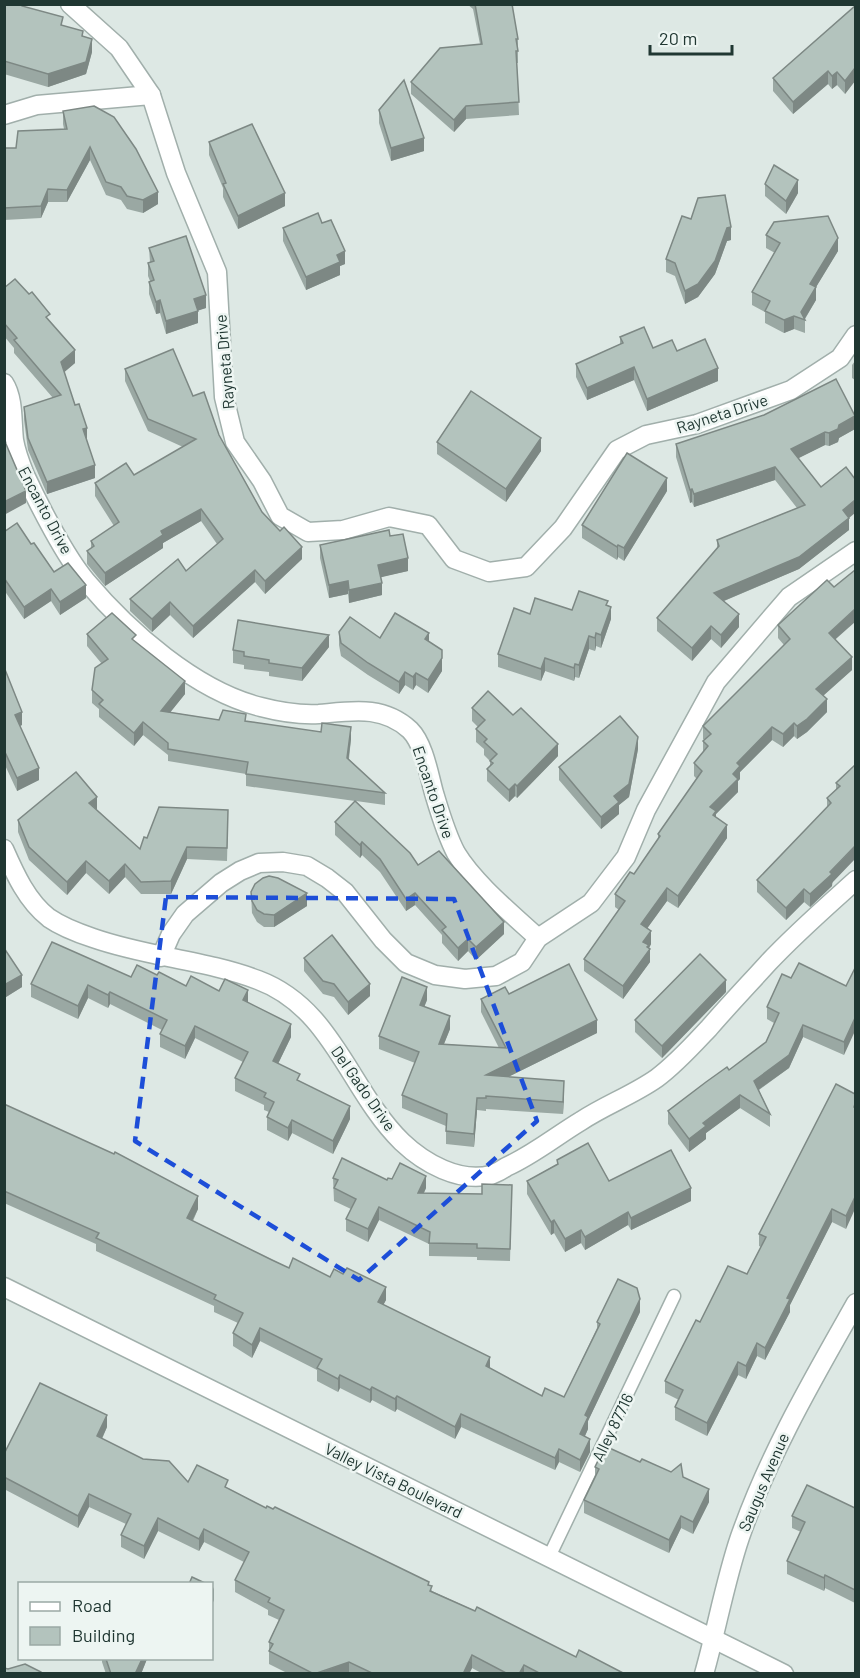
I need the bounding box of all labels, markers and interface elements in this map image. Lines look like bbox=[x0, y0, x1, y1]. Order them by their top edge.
scale bar bbox=[650, 18, 732, 56]
text: 20 m bbox=[659, 27, 697, 49]
street label: Rayneta Drive bbox=[210, 314, 238, 410]
street label: Rayneta Drive bbox=[674, 389, 770, 437]
street label: Encanto Drive bbox=[15, 463, 77, 557]
street label: Encanto Drive bbox=[409, 743, 459, 841]
street label: Del Gado Drive bbox=[328, 1042, 400, 1134]
street label: Alley 87716 bbox=[587, 1390, 637, 1464]
street label: Saugus Avenue bbox=[734, 1430, 792, 1534]
street label: Valley Vista Boulevard bbox=[322, 1438, 466, 1522]
legend bbox=[18, 1582, 213, 1660]
text: Road bbox=[72, 1594, 112, 1616]
text: Building bbox=[72, 1624, 135, 1646]

